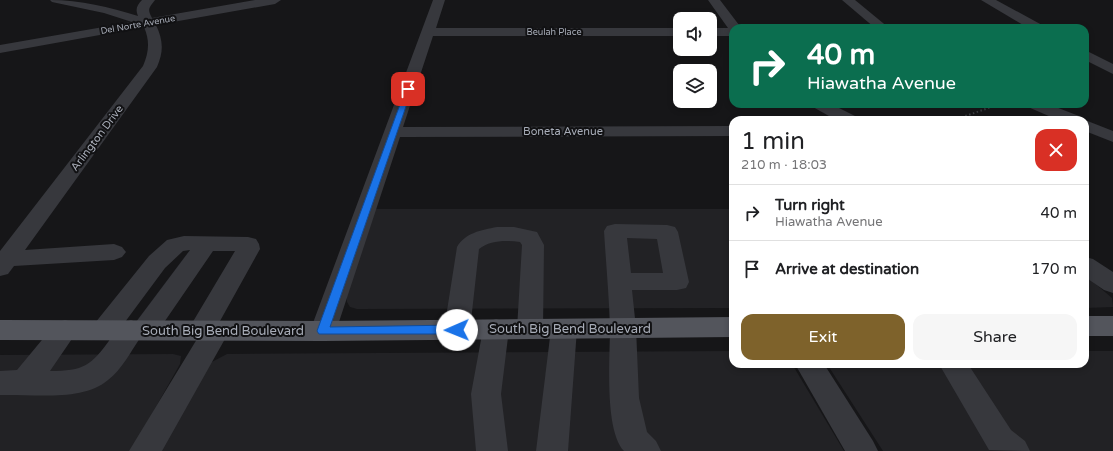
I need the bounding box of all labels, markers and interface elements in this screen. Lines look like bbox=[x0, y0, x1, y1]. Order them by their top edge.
map controls bbox=[673, 12, 717, 108]
button: sound bbox=[673, 12, 717, 56]
street label: Del Norte Avenue bbox=[100, 13, 176, 37]
street label: Beulah Place bbox=[526, 27, 582, 38]
text: 40 m bbox=[807, 38, 875, 72]
icon: right bbox=[741, 40, 793, 92]
button: layers bbox=[673, 64, 717, 108]
pin bbox=[391, 72, 425, 106]
text: Hiawatha Avenue bbox=[807, 72, 956, 94]
icon: arrive bbox=[397, 78, 419, 100]
street label: Arlington Drive bbox=[68, 103, 126, 173]
street label: Boneta Avenue bbox=[523, 125, 603, 138]
text: 1 min bbox=[741, 127, 805, 156]
button: close bbox=[1035, 129, 1077, 171]
text: 210 m · 18:03 bbox=[741, 157, 827, 173]
text: Turn right bbox=[775, 196, 845, 214]
icon: right bbox=[741, 202, 763, 224]
text: 40 m bbox=[1040, 204, 1077, 222]
text: Hiawatha Avenue bbox=[775, 214, 883, 230]
icon: arrive bbox=[741, 258, 763, 280]
text: Arrive at destination bbox=[775, 260, 919, 278]
text: 170 m bbox=[1031, 260, 1077, 278]
position arrow bbox=[436, 309, 478, 351]
button: Exit bbox=[741, 314, 905, 360]
button: Share bbox=[913, 314, 1077, 360]
street label: South Big Bend Boulevard bbox=[489, 321, 651, 337]
street label: South Big Bend Boulevard bbox=[142, 323, 304, 339]

